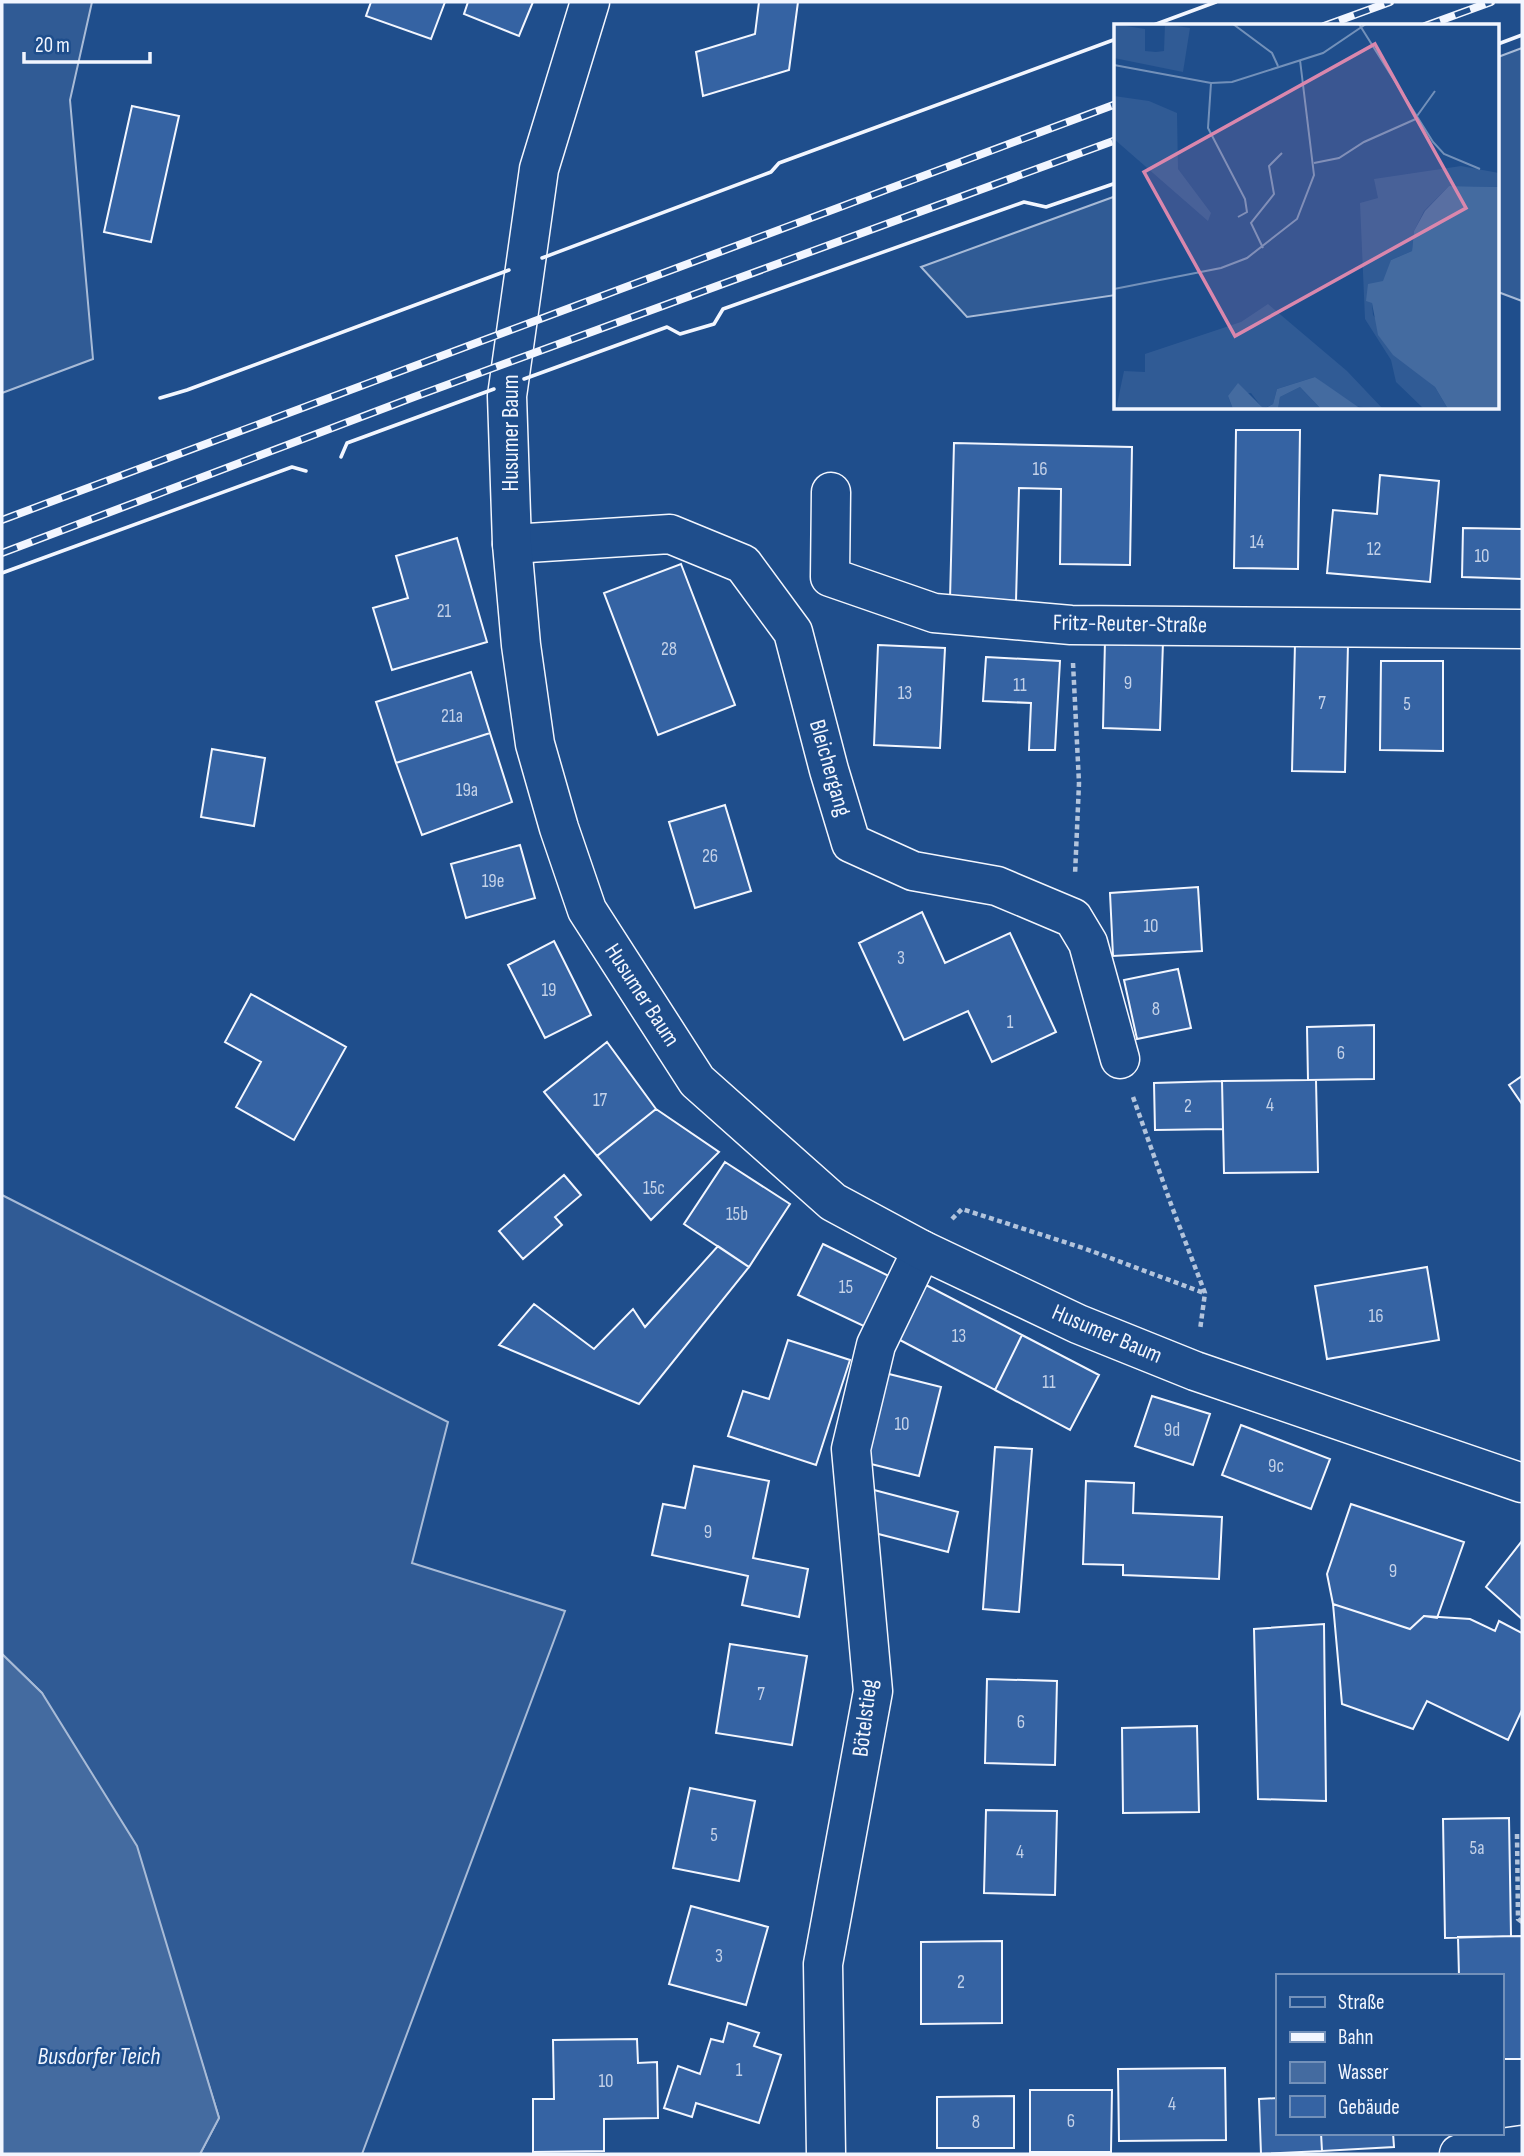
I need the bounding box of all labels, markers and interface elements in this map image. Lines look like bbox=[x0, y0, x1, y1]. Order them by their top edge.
scale bar bbox=[24, 21, 150, 65]
inset map bbox=[1114, 24, 1500, 410]
text: 20 m bbox=[35, 33, 70, 58]
street label: Husumer Baum bbox=[497, 375, 525, 491]
house number: 16 bbox=[1033, 458, 1047, 481]
house number: 14 bbox=[1250, 531, 1264, 554]
house number: 12 bbox=[1367, 538, 1381, 561]
house number: 10 bbox=[1474, 545, 1490, 568]
house number: 21 bbox=[437, 600, 452, 623]
street label: Fritz-Reuter-Straße bbox=[1053, 609, 1207, 639]
house number: 28 bbox=[661, 638, 677, 661]
house number: 9 bbox=[1124, 672, 1132, 695]
house number: 11 bbox=[1013, 674, 1027, 697]
house number: 13 bbox=[898, 682, 912, 705]
house number: 7 bbox=[1318, 692, 1326, 715]
house number: 5 bbox=[1403, 693, 1411, 716]
house number: 21a bbox=[441, 705, 463, 728]
street label: Bleichergang bbox=[803, 717, 857, 819]
house number: 19a bbox=[456, 779, 478, 802]
house number: 26 bbox=[702, 845, 718, 868]
house number: 19e bbox=[482, 870, 504, 893]
house number: 10 bbox=[1143, 915, 1159, 938]
street label: Husumer Baum bbox=[598, 938, 686, 1052]
house number: 3 bbox=[897, 947, 905, 970]
house number: 19 bbox=[541, 979, 557, 1002]
house number: 8 bbox=[1152, 998, 1160, 1021]
house number: 1 bbox=[1007, 1011, 1014, 1034]
house number: 6 bbox=[1337, 1042, 1345, 1065]
house number: 17 bbox=[593, 1089, 608, 1112]
house number: 4 bbox=[1266, 1094, 1274, 1117]
house number: 2 bbox=[1184, 1095, 1192, 1118]
house number: 15c bbox=[643, 1177, 665, 1200]
house number: 15b bbox=[726, 1203, 748, 1226]
house number: 15 bbox=[839, 1276, 853, 1299]
street label: Husumer Baum bbox=[1048, 1298, 1166, 1370]
house number: 16 bbox=[1369, 1305, 1383, 1328]
house number: 13 bbox=[952, 1325, 966, 1348]
house number: 11 bbox=[1042, 1371, 1056, 1394]
house number: 10 bbox=[894, 1413, 910, 1436]
house number: 9d bbox=[1164, 1419, 1180, 1442]
house number: 9c bbox=[1268, 1455, 1284, 1478]
house number: 9 bbox=[704, 1521, 712, 1544]
house number: 9 bbox=[1389, 1560, 1397, 1583]
street label: Bötelstieg bbox=[846, 1678, 884, 1758]
house number: 7 bbox=[757, 1683, 765, 1706]
house number: 6 bbox=[1017, 1711, 1025, 1734]
house number: 5 bbox=[710, 1824, 718, 1847]
house number: 5a bbox=[1470, 1837, 1484, 1860]
house number: 4 bbox=[1016, 1841, 1024, 1864]
house number: 3 bbox=[715, 1945, 723, 1968]
house number: 2 bbox=[957, 1971, 965, 1994]
legend bbox=[1276, 1974, 1503, 2135]
text: Straße bbox=[1338, 1990, 1384, 2015]
text: Bahn bbox=[1338, 2025, 1373, 2050]
water label: Busdorfer Teich bbox=[38, 2042, 160, 2071]
house number: 1 bbox=[736, 2059, 743, 2082]
text: Wasser bbox=[1338, 2060, 1389, 2085]
house number: 10 bbox=[598, 2070, 614, 2093]
house number: 4 bbox=[1168, 2093, 1176, 2116]
text: Gebäude bbox=[1338, 2095, 1400, 2120]
house number: 6 bbox=[1067, 2110, 1075, 2133]
house number: 8 bbox=[972, 2111, 980, 2134]

